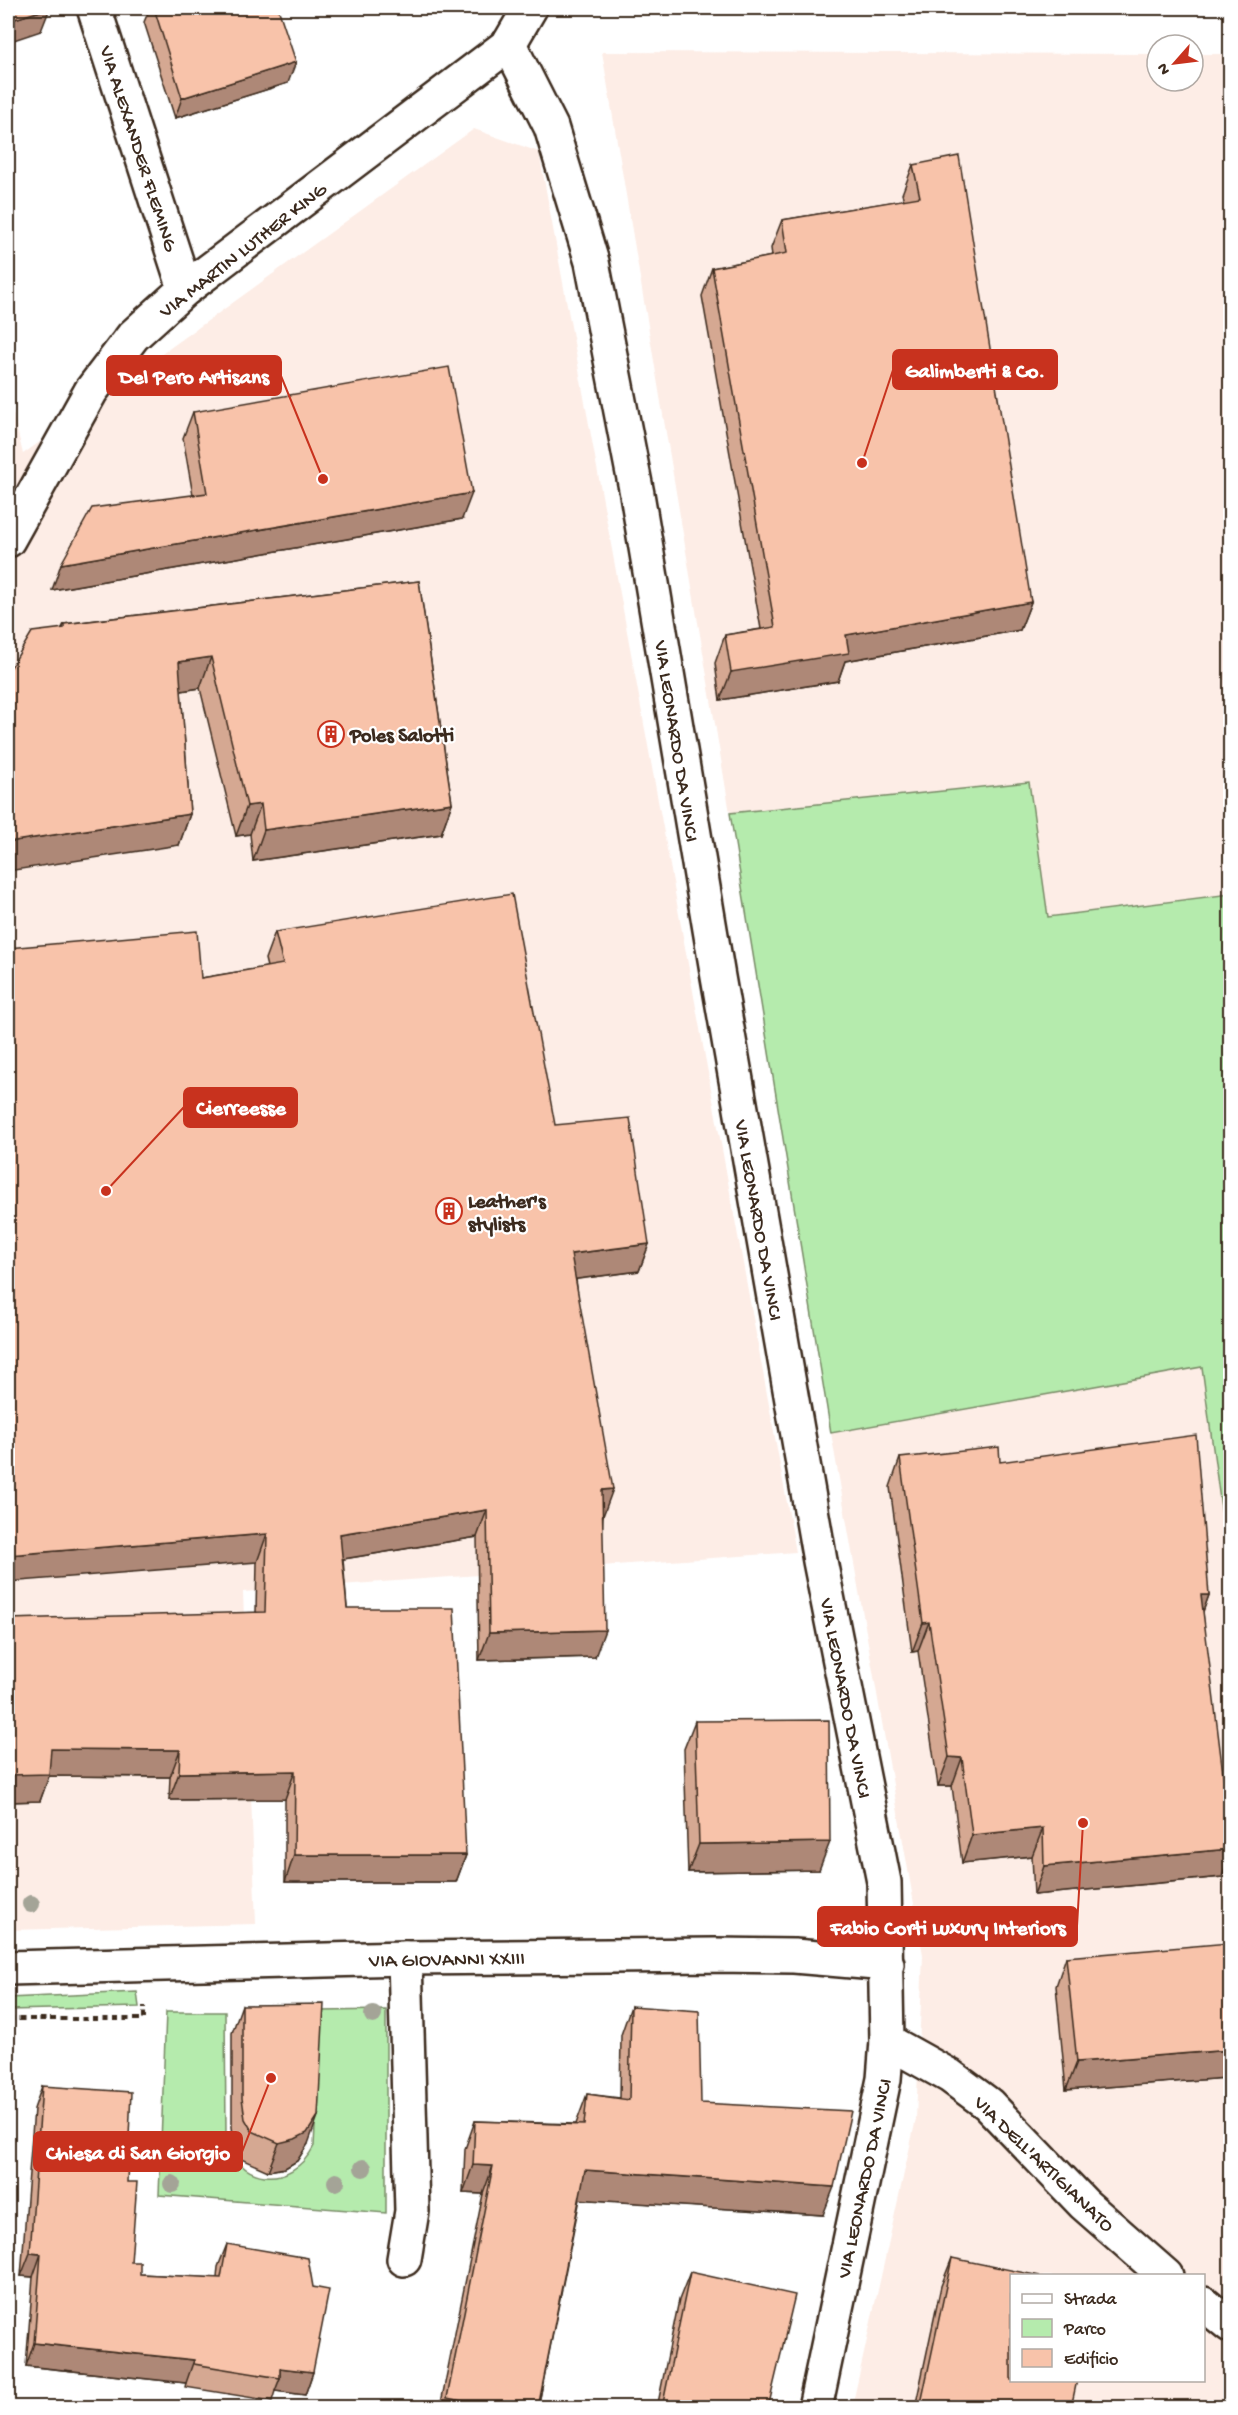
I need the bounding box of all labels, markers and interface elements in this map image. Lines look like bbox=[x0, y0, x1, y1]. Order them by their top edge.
north arrow bbox=[1145, 33, 1205, 93]
street label: VIA ALEXANDER FLEMING bbox=[92, 43, 181, 256]
text: N bbox=[1154, 59, 1176, 77]
street label: VIA MARTIN LUTHER KING bbox=[155, 178, 334, 325]
callout: Galimberti & Co. bbox=[893, 350, 1057, 389]
callout: Del Pero Artisans bbox=[107, 356, 281, 395]
text: Galimberti & Co. bbox=[905, 361, 1045, 386]
text: Del Pero Artisans bbox=[117, 367, 270, 392]
street label: VIA LEONARDO DA VINCI bbox=[647, 638, 702, 844]
building icon: Poles Salotti bbox=[316, 719, 346, 749]
place label: Poles Salotti bbox=[349, 726, 454, 749]
callout: Cierreesse bbox=[184, 1088, 297, 1127]
text: Cierreesse bbox=[195, 1098, 287, 1123]
street label: VIA LEONARDO DA VINCI bbox=[727, 1117, 786, 1323]
place label: Leather's stylists bbox=[468, 1192, 547, 1238]
building icon: Leather's stylists bbox=[434, 1196, 464, 1226]
street label: VIA LEONARDO DA VINCI bbox=[813, 1596, 874, 1801]
callout: Fabio Corti Luxury Interiors bbox=[818, 1907, 1077, 1946]
text: Fabio Corti Luxury Interiors bbox=[829, 1918, 1067, 1943]
street label: VIA GIOVANNI XXIII bbox=[368, 1949, 525, 1974]
street label: VIA LEONARDO DA VINCI bbox=[834, 2077, 899, 2282]
street label: VIA DELL'ARTIGIANATO bbox=[967, 2092, 1118, 2238]
callout: Chiesa di San Giorgio bbox=[34, 2132, 242, 2171]
text: Chiesa di San Giorgio bbox=[45, 2143, 230, 2168]
legend bbox=[1010, 2274, 1205, 2382]
text: Strada bbox=[1064, 2290, 1118, 2311]
text: Parco bbox=[1063, 2320, 1106, 2341]
text: Edificio bbox=[1064, 2350, 1118, 2371]

